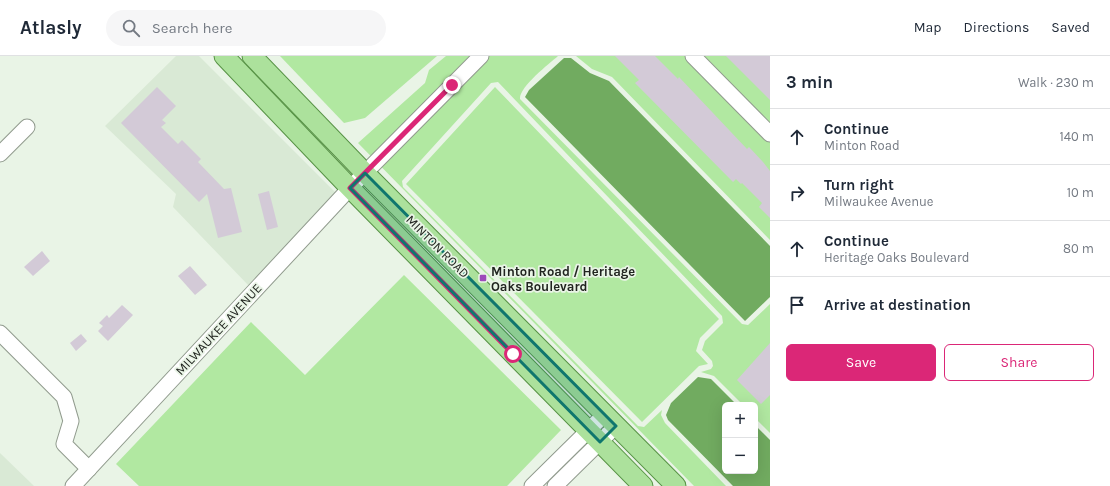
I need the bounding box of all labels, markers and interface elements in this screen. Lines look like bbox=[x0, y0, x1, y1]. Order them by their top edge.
search box bbox=[106, 10, 386, 46]
text: Atlasly bbox=[20, 17, 82, 39]
icon: search bbox=[120, 17, 142, 39]
text: Search here bbox=[152, 19, 232, 37]
text: Map bbox=[914, 19, 942, 36]
text: Directions bbox=[964, 19, 1029, 36]
text: Saved bbox=[1051, 19, 1090, 36]
text: 3 min bbox=[786, 72, 833, 92]
text: Walk · 230 m bbox=[1018, 75, 1094, 90]
route end bbox=[443, 76, 461, 94]
text: Continue bbox=[824, 120, 889, 138]
icon: ahead bbox=[786, 126, 808, 148]
text: 140 m bbox=[1059, 129, 1094, 144]
text: Minton Road bbox=[824, 138, 900, 153]
text: Turn right bbox=[824, 176, 894, 194]
icon: right bbox=[786, 182, 808, 204]
text: 10 m bbox=[1067, 185, 1094, 200]
text: Milwaukee Avenue bbox=[824, 194, 934, 209]
street label: MINTON ROAD bbox=[403, 212, 472, 281]
text: Continue bbox=[824, 232, 889, 250]
icon: ahead bbox=[786, 238, 808, 260]
text: 80 m bbox=[1063, 241, 1094, 256]
text: Heritage Oaks Boulevard bbox=[824, 250, 969, 265]
place label: Minton Road / Heritage Oaks Boulevard bbox=[491, 264, 635, 294]
marker: Minton Road / Heritage Oaks Boulevard bbox=[478, 273, 488, 283]
street label: MILWAUKEE AVENUE bbox=[172, 281, 265, 378]
icon: arrive bbox=[786, 294, 808, 316]
text: Arrive at destination bbox=[824, 296, 971, 314]
button: Save bbox=[786, 344, 936, 381]
button: Share bbox=[944, 344, 1094, 381]
route start bbox=[504, 345, 522, 363]
map controls bbox=[722, 402, 758, 474]
button: + bbox=[722, 402, 758, 438]
button: − bbox=[722, 438, 758, 474]

